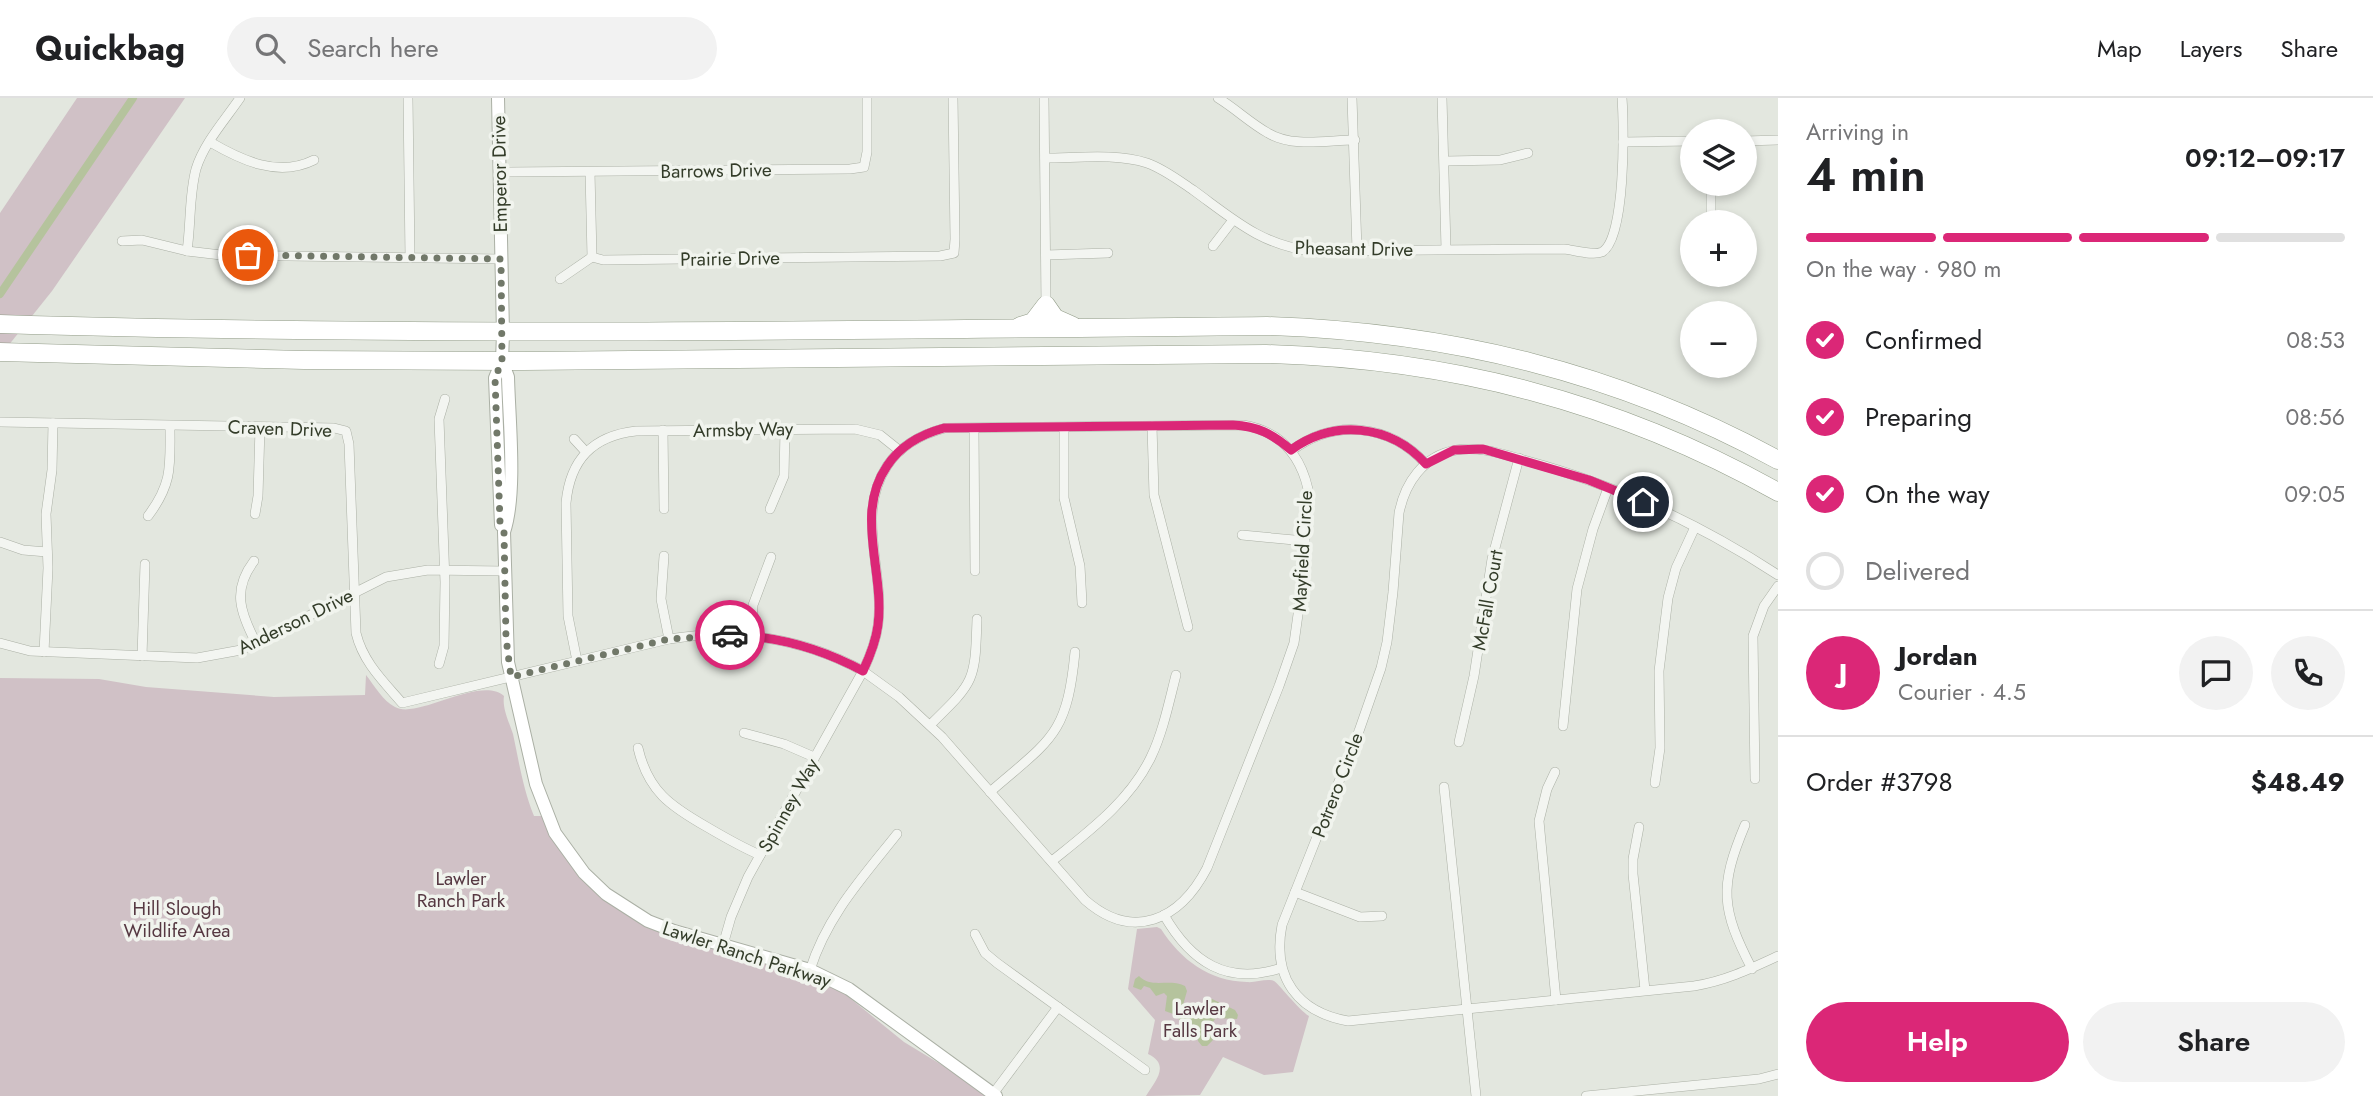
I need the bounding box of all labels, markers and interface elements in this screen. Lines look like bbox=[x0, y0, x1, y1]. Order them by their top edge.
search box bbox=[227, 17, 717, 80]
text: Quickbag bbox=[35, 25, 185, 72]
icon: search bbox=[251, 29, 289, 67]
text: Search here bbox=[307, 29, 439, 67]
text: Map bbox=[2097, 31, 2142, 66]
text: Layers bbox=[2180, 31, 2242, 66]
text: Share bbox=[2280, 31, 2338, 66]
street label: Emperor Drive bbox=[485, 115, 514, 233]
text: Arriving in bbox=[1806, 115, 1909, 149]
map controls bbox=[1680, 119, 1757, 378]
button: layers bbox=[1680, 119, 1757, 196]
text: 09:12–09:17 bbox=[2185, 139, 2345, 177]
text: 4 min bbox=[1806, 142, 1926, 208]
street label: Barrows Drive bbox=[660, 156, 772, 185]
button: + bbox=[1680, 210, 1757, 287]
pin bbox=[218, 225, 278, 285]
street label: Pheasant Drive bbox=[1294, 234, 1414, 263]
icon: bag bbox=[229, 236, 267, 274]
street label: Prairie Drive bbox=[680, 244, 780, 273]
text: On the way · 980 m bbox=[1806, 252, 2001, 286]
button: − bbox=[1680, 301, 1757, 378]
icon: check bbox=[1806, 321, 1844, 359]
text: Confirmed bbox=[1865, 321, 1982, 359]
text: 08:53 bbox=[2286, 323, 2345, 357]
icon: check bbox=[1806, 398, 1844, 436]
text: Preparing bbox=[1865, 398, 1972, 436]
text: 08:56 bbox=[2286, 400, 2345, 434]
street label: Craven Drive bbox=[227, 413, 333, 444]
street label: Armsby Way bbox=[693, 415, 794, 444]
pin bbox=[1613, 472, 1673, 532]
icon: check bbox=[1806, 475, 1844, 513]
text: On the way bbox=[1865, 475, 1990, 513]
text: 09:05 bbox=[2284, 477, 2345, 511]
icon: home bbox=[1624, 483, 1662, 521]
street label: Mayfield Circle bbox=[1286, 490, 1319, 612]
street label: McFall Court bbox=[1465, 547, 1510, 652]
text: Delivered bbox=[1865, 552, 1970, 590]
street label: Anderson Drive bbox=[233, 582, 358, 661]
courier bbox=[695, 600, 765, 670]
icon: car bbox=[711, 616, 749, 654]
button: chat bbox=[2179, 636, 2253, 710]
button: phone bbox=[2271, 636, 2345, 710]
text: Jordan bbox=[1898, 637, 1978, 675]
text: J bbox=[1839, 654, 1847, 692]
text: Courier · 4.5 bbox=[1898, 675, 2026, 709]
street label: Potrero Circle bbox=[1305, 729, 1370, 842]
street label: Spinney Way bbox=[751, 753, 826, 857]
text: Order #3798 bbox=[1806, 763, 1953, 801]
text: $48.49 bbox=[2251, 763, 2345, 801]
park label: Lawler Ranch Park bbox=[417, 865, 506, 914]
park label: Hill Slough Wildlife Area bbox=[124, 895, 230, 944]
street label: Lawler Ranch Parkway bbox=[659, 914, 835, 995]
park label: Lawler Falls Park bbox=[1163, 995, 1238, 1044]
button: Help bbox=[1806, 1002, 2069, 1082]
button: Share bbox=[2083, 1002, 2345, 1082]

